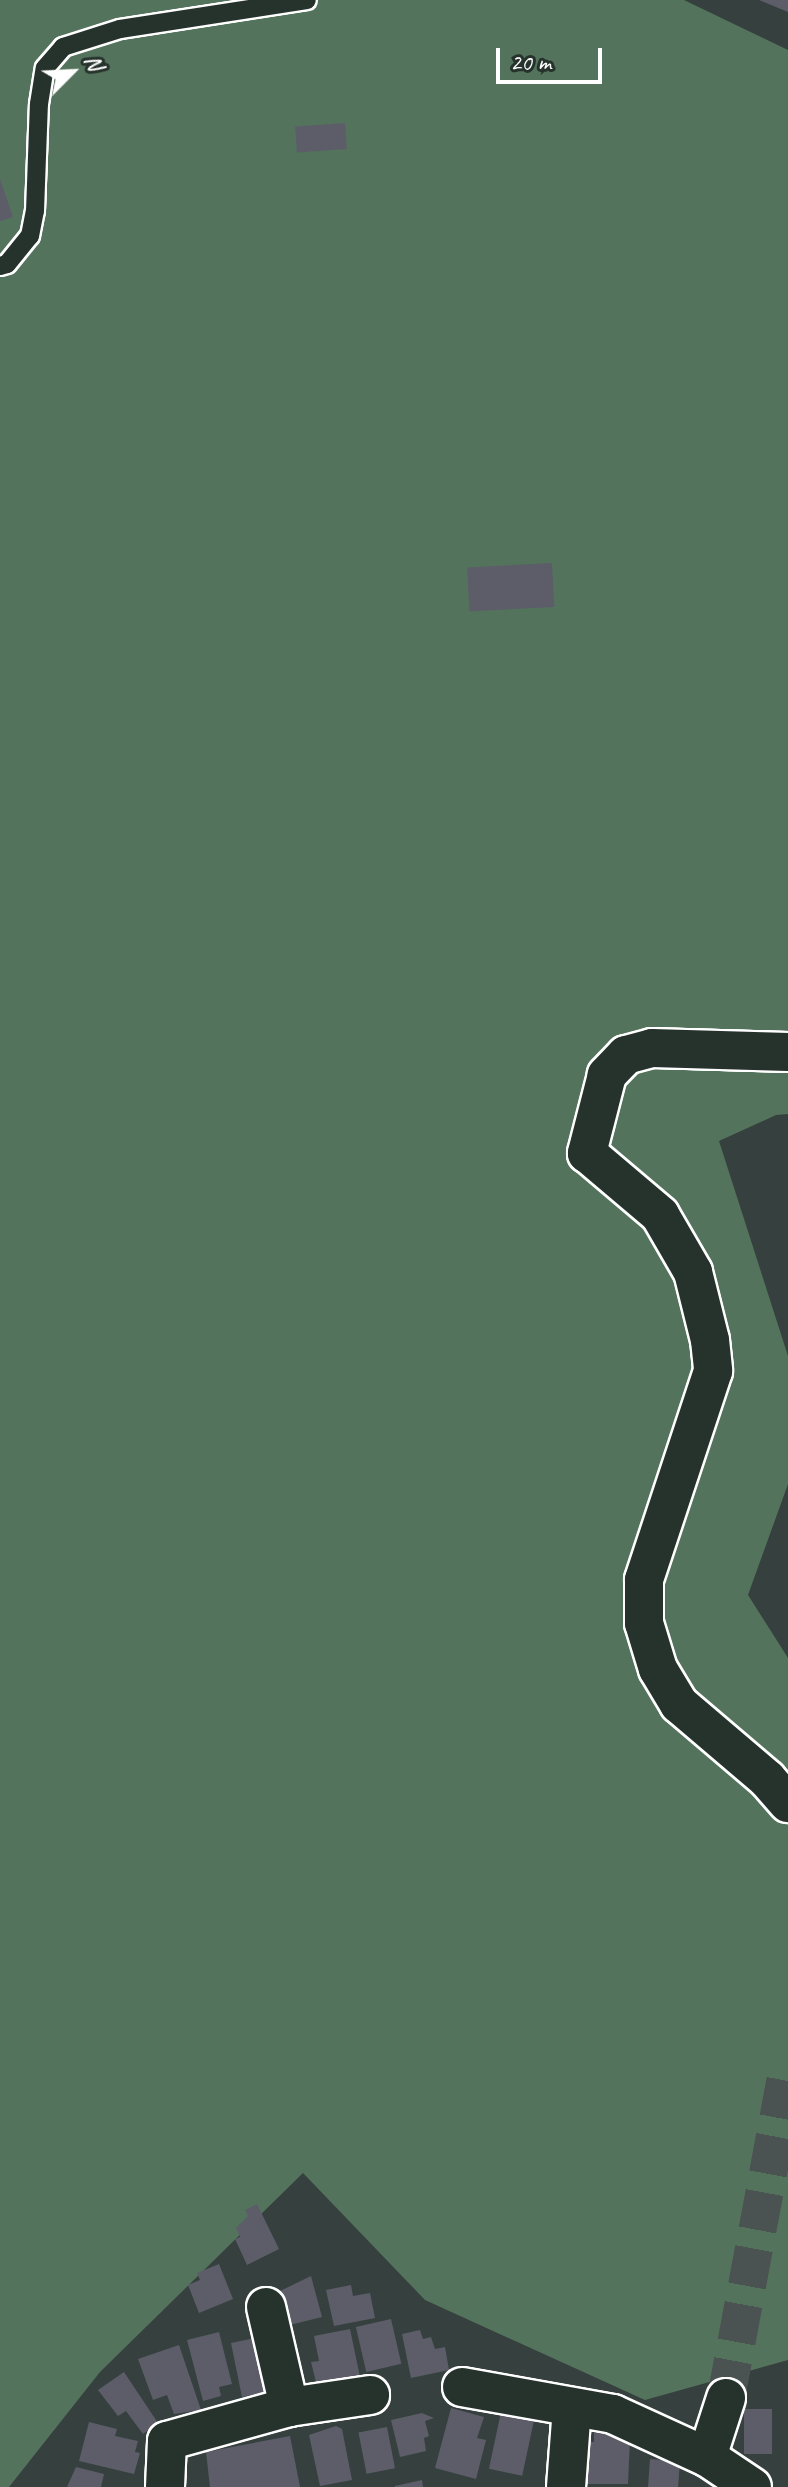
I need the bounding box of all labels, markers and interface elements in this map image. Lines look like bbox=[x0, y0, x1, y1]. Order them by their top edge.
north arrow bbox=[32, 32, 112, 112]
scale bar bbox=[500, 32, 606, 82]
text: 20 m bbox=[510, 47, 551, 77]
text: N bbox=[78, 50, 109, 74]

